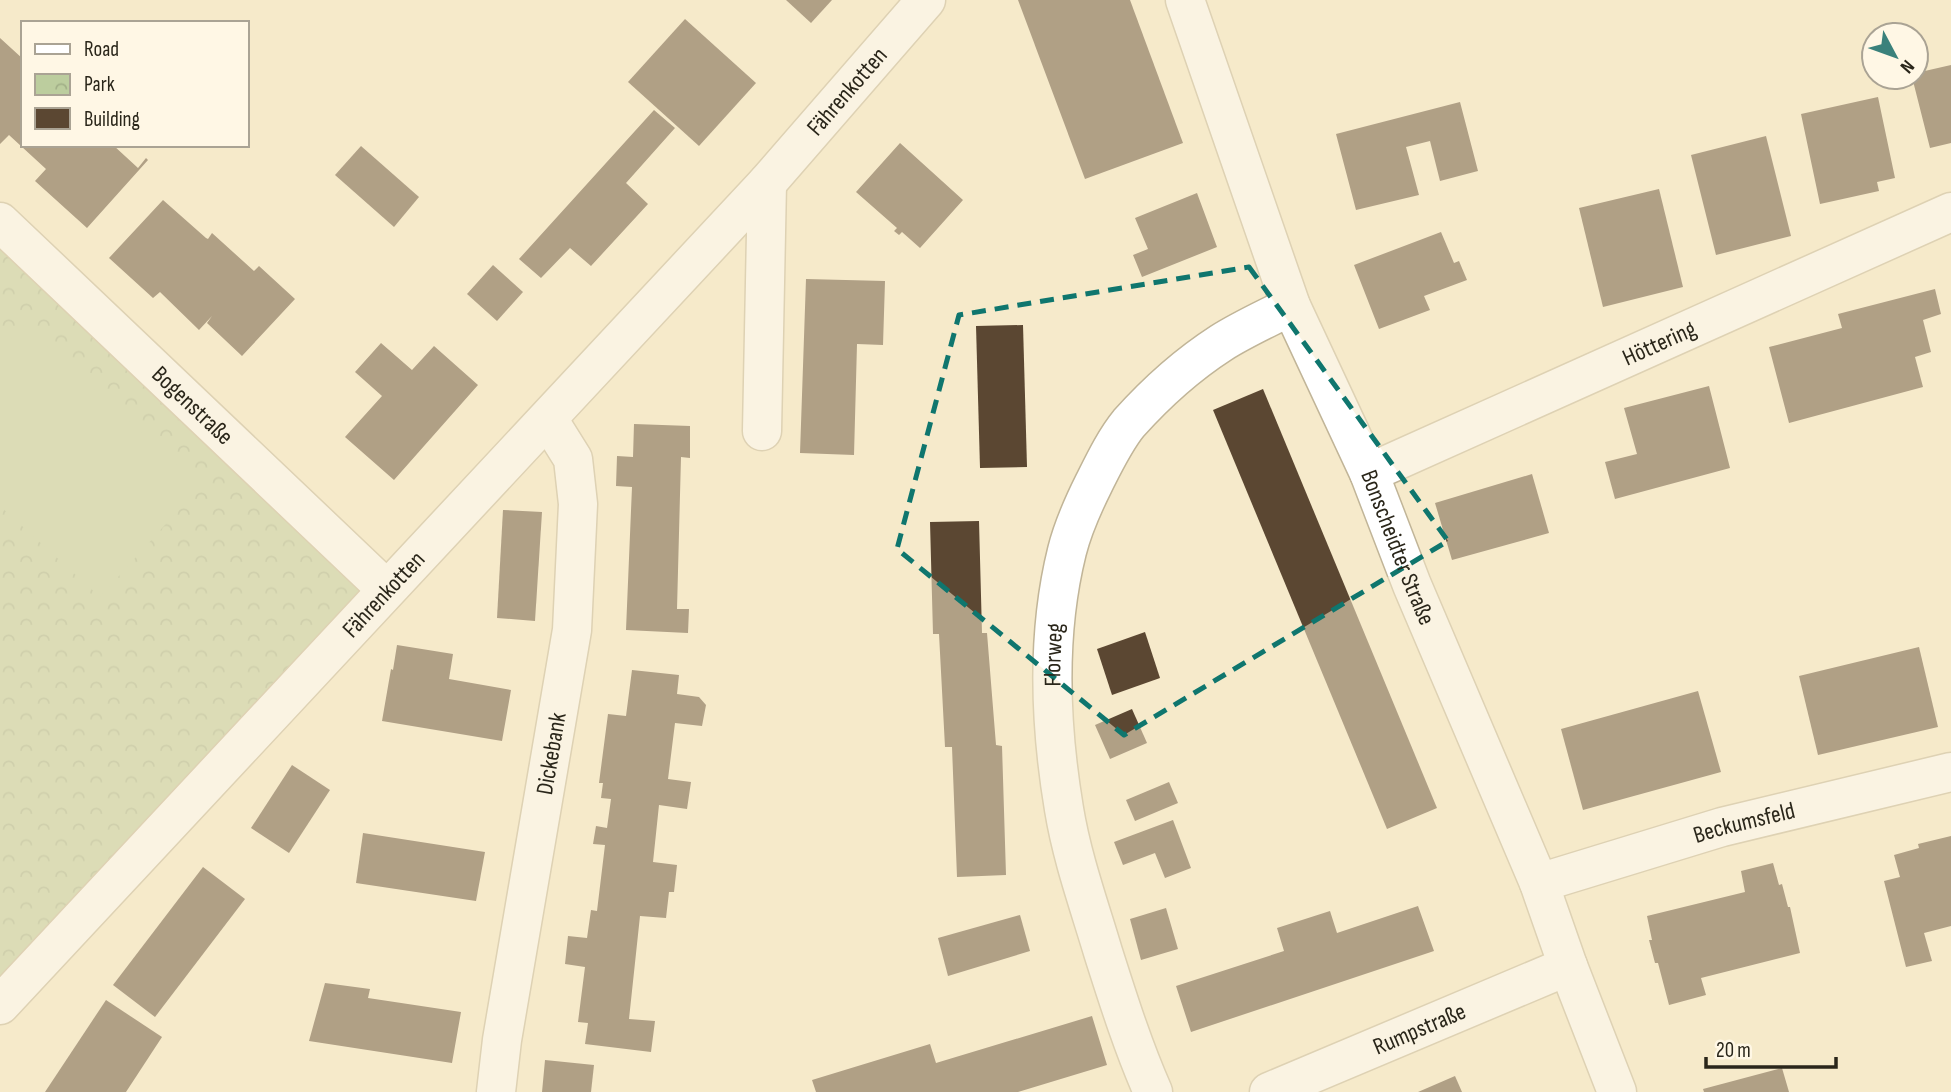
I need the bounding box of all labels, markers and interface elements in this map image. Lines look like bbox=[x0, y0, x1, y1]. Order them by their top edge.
legend bbox=[21, 21, 248, 147]
north arrow bbox=[1860, 21, 1930, 91]
text: Road bbox=[84, 37, 119, 62]
street label: Fährenkotten bbox=[801, 41, 893, 141]
text: N bbox=[1895, 55, 1919, 78]
text: Park bbox=[84, 72, 115, 97]
text: Building bbox=[84, 107, 140, 132]
street label: Höttering bbox=[1618, 314, 1700, 372]
street label: Bogenstraße bbox=[146, 360, 240, 451]
street label: Bonscheidter Straße bbox=[1355, 466, 1442, 629]
street label: Fährenkotten bbox=[336, 545, 431, 643]
street label: Florweg bbox=[1038, 622, 1069, 687]
street label: Dickebank bbox=[530, 710, 572, 797]
street label: Beckumsfeld bbox=[1690, 795, 1798, 849]
street label: Rumpstraße bbox=[1368, 996, 1470, 1061]
scale bar bbox=[1706, 1026, 1836, 1070]
text: 20 m bbox=[1716, 1038, 1751, 1063]

